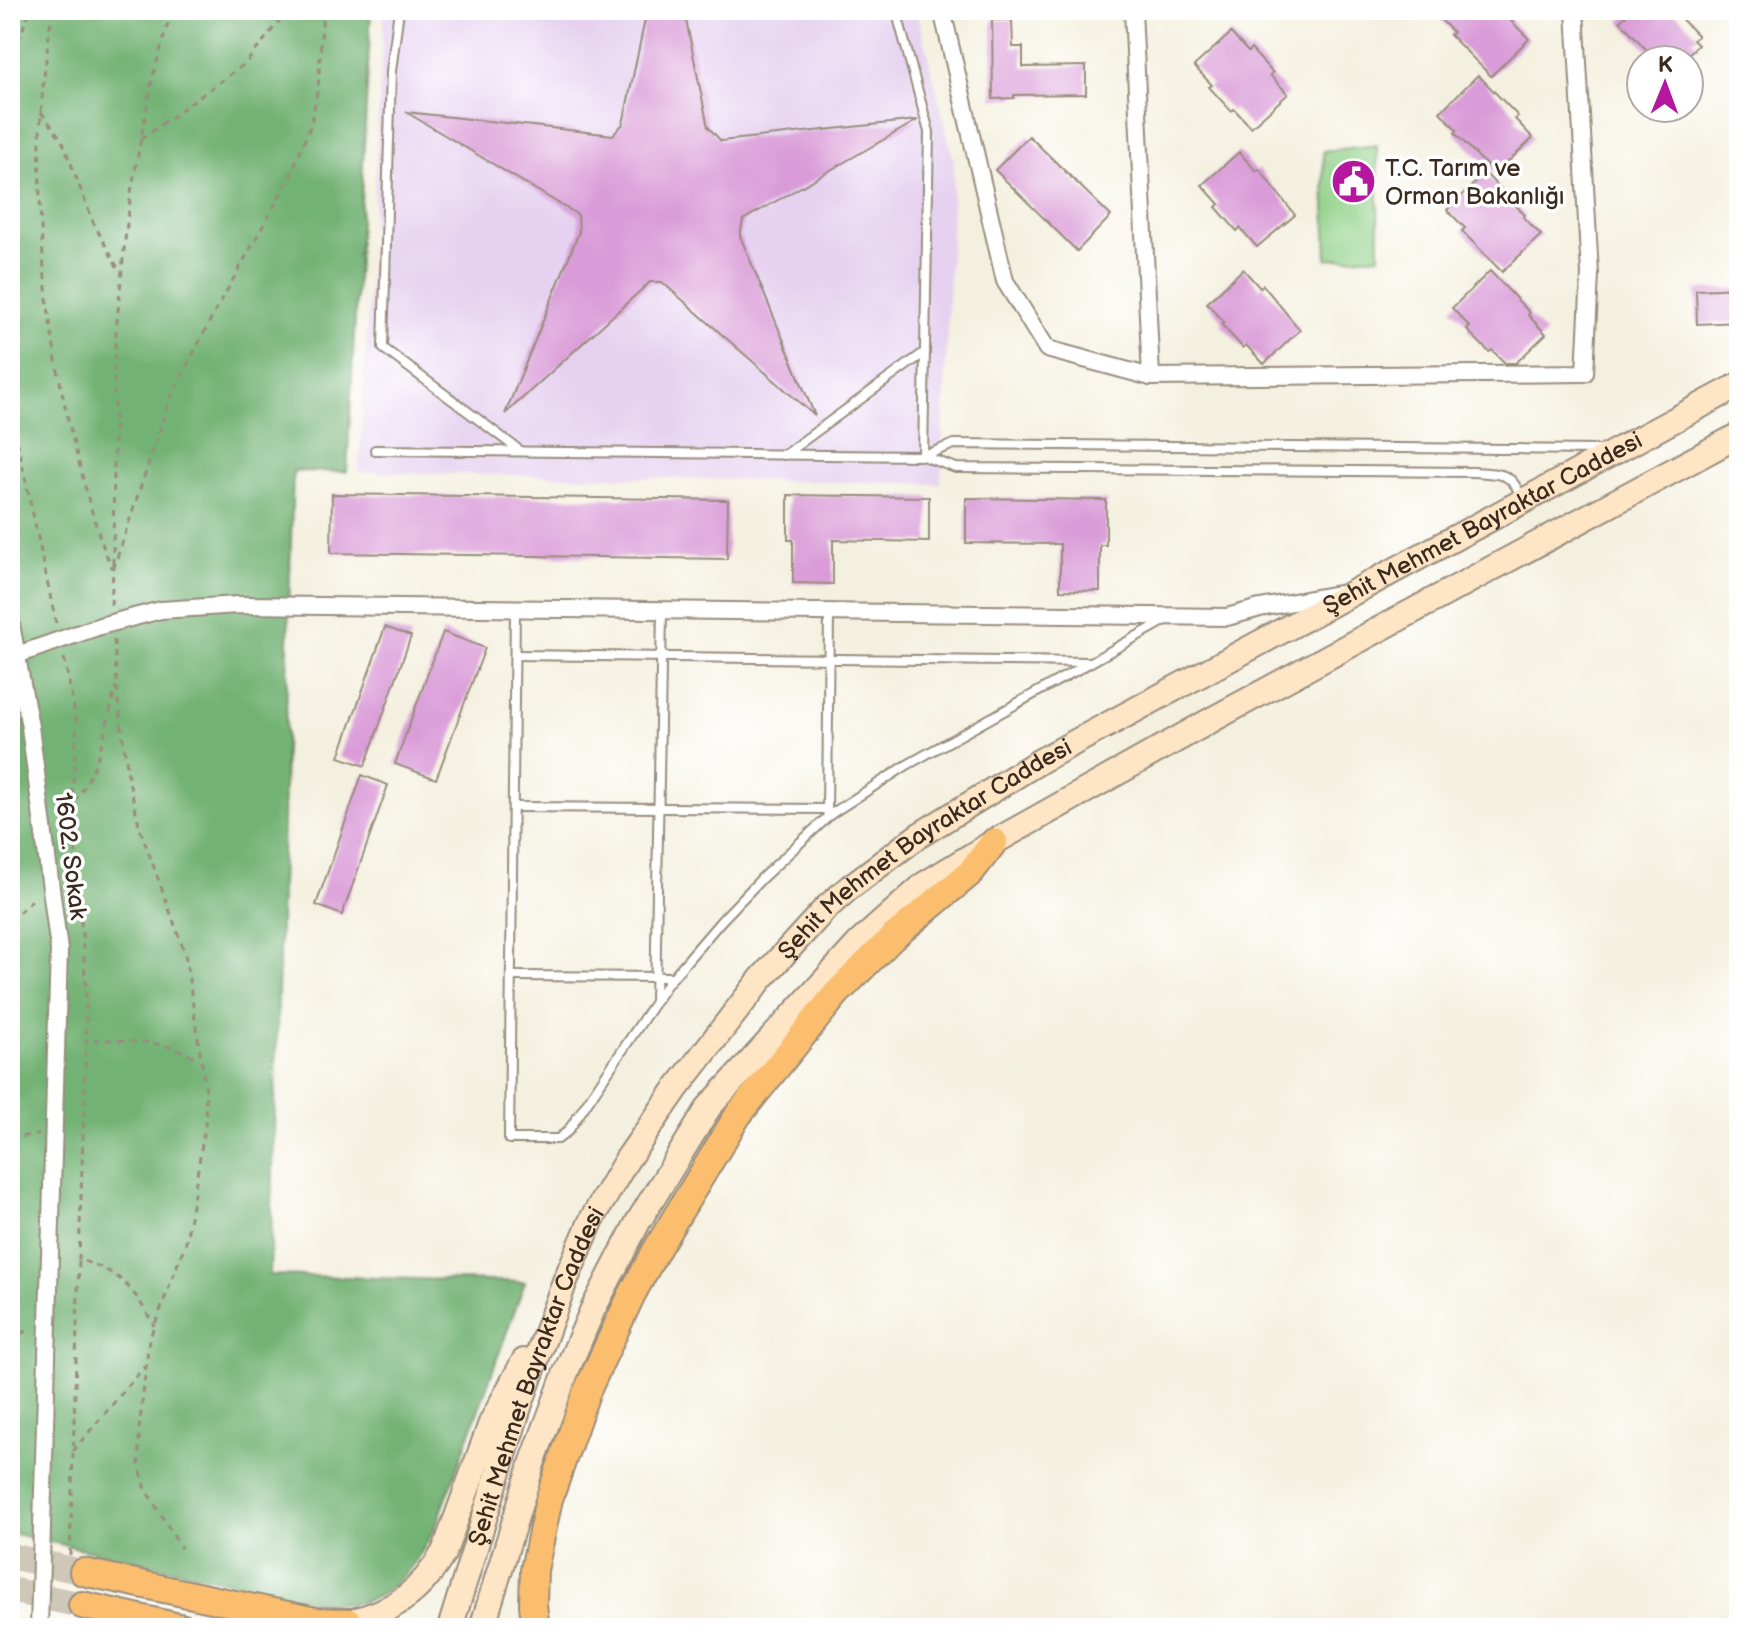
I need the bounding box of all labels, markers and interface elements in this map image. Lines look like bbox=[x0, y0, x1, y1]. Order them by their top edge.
north arrow bbox=[1625, 44, 1705, 124]
text: K bbox=[1658, 52, 1673, 79]
place label: T.C. Tarım ve Orman Bakanlığı bbox=[1385, 154, 1564, 211]
public building icon: T.C. Tarım ve Orman Bakanlığı bbox=[1330, 158, 1378, 206]
street label: Şehit Mehmet Bayraktar Caddesi bbox=[1318, 426, 1647, 621]
street label: Şehit Mehmet Bayraktar Caddesi bbox=[772, 733, 1077, 966]
street label: 1602. Sokak bbox=[48, 791, 93, 921]
street label: Şehit Mehmet Bayraktar Caddesi bbox=[463, 1202, 611, 1550]

